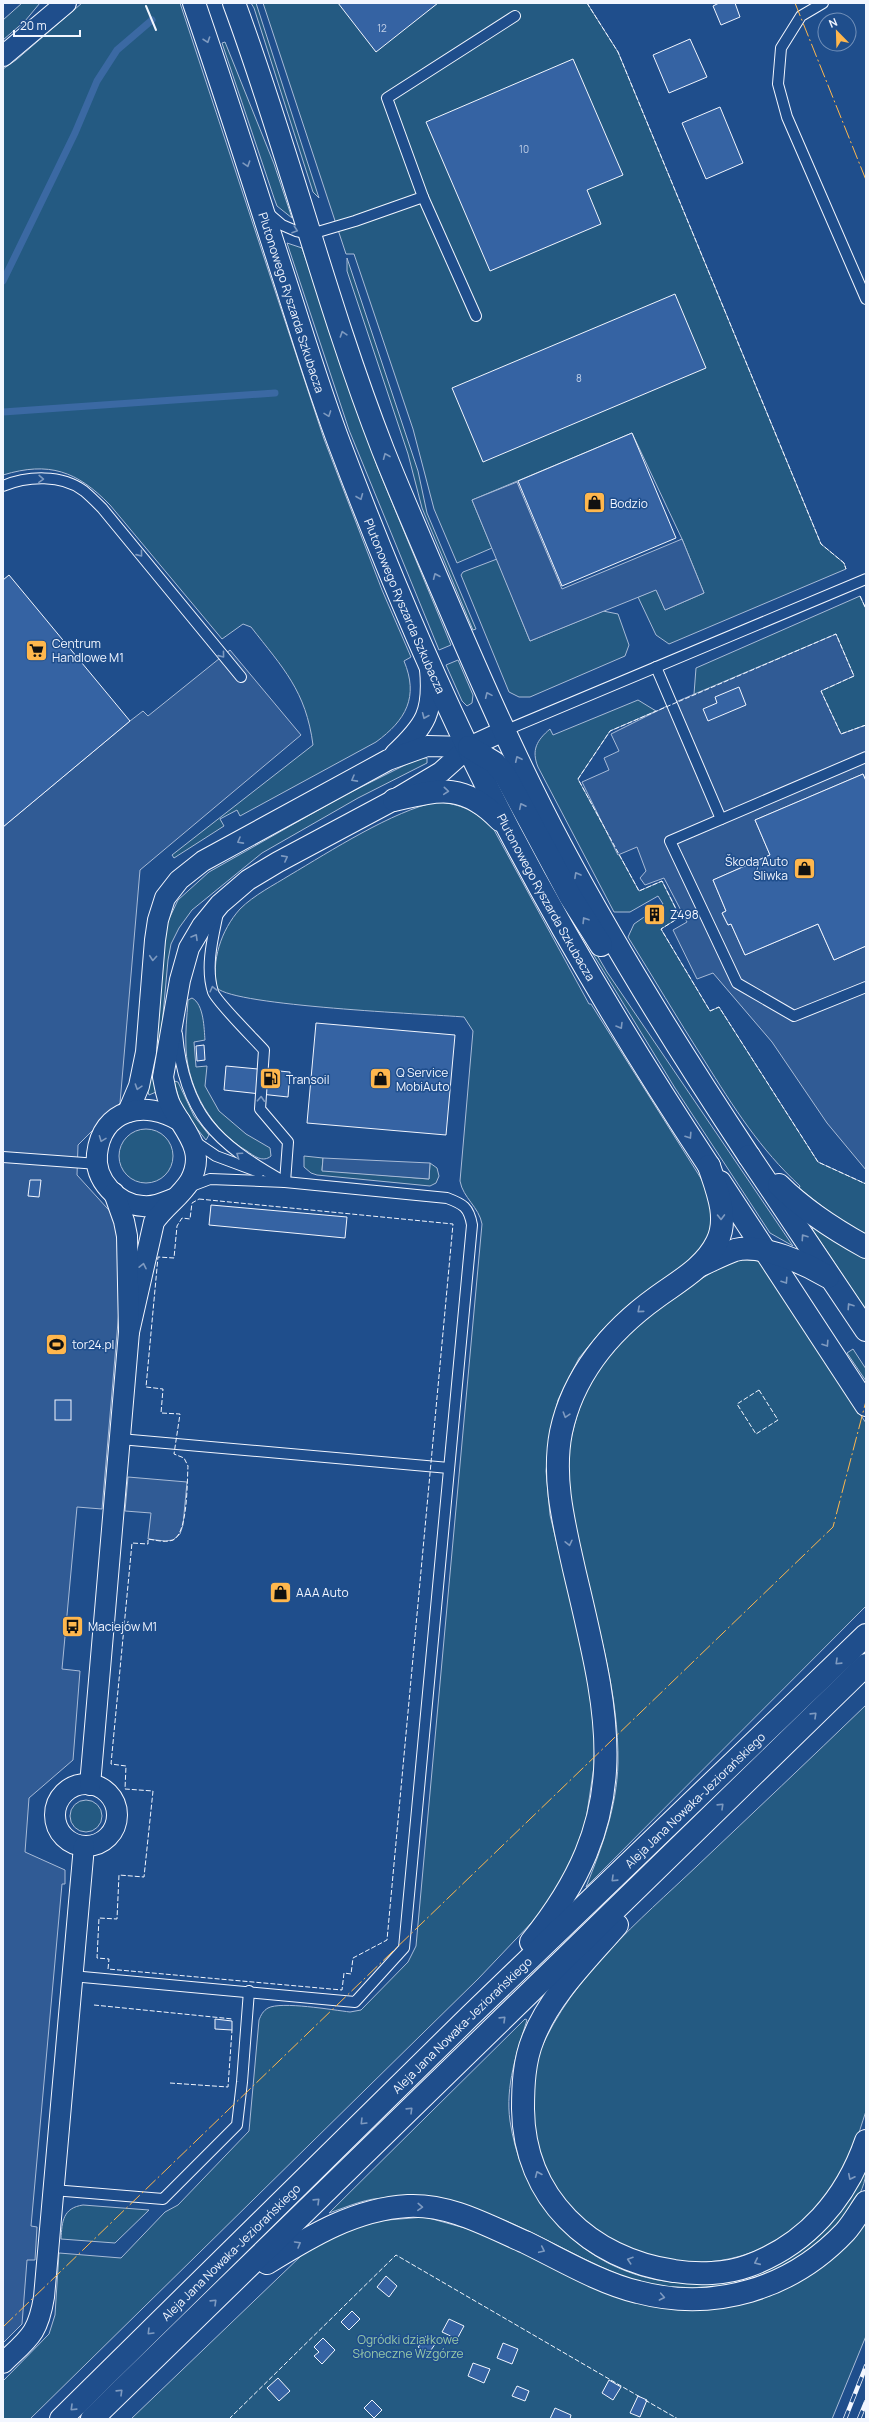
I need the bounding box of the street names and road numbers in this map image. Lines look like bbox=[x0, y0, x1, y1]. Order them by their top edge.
street label: Plutonowego Ryszarda Szkubacza bbox=[255, 210, 329, 395]
street label: Plutonowego Ryszarda Szkubacza bbox=[360, 516, 450, 696]
street label: Plutonowego Ryszarda Szkubacza bbox=[493, 810, 600, 984]
street label: Aleja Jana Nowaka-Jeziorańskiego bbox=[621, 1728, 769, 1871]
street label: Aleja Jana Nowaka-Jeziorańskiego bbox=[388, 1953, 535, 2097]
street label: Aleja Jana Nowaka-Jeziorańskiego bbox=[157, 2180, 304, 2324]

